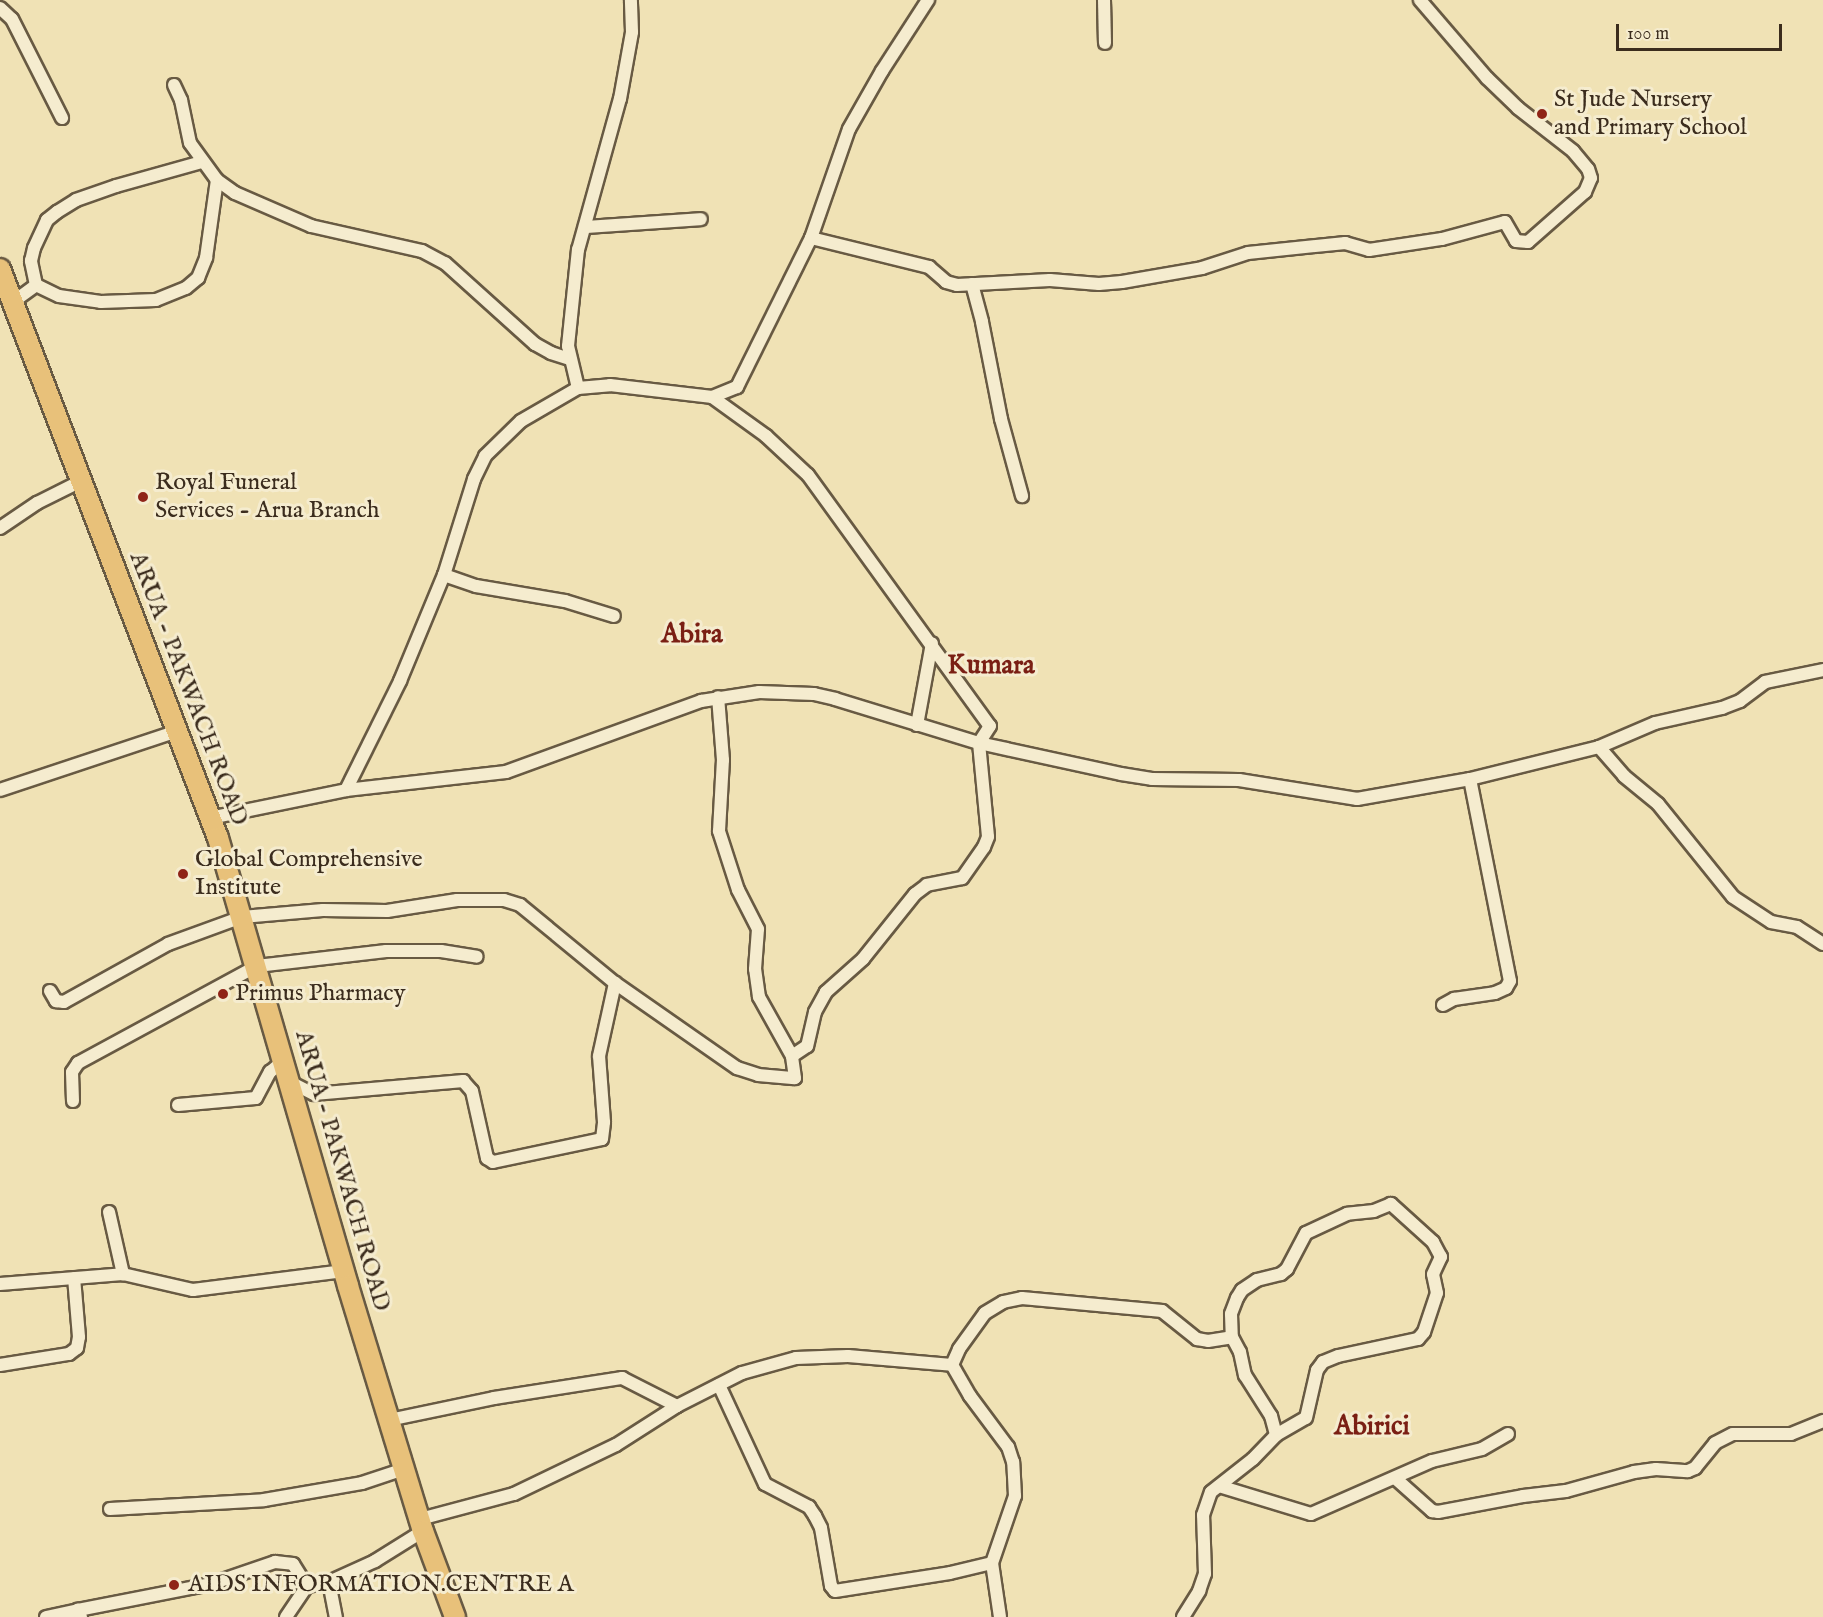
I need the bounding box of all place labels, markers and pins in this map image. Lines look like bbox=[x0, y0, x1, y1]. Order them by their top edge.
place label: St Jude Nursery and Primary School bbox=[1554, 86, 1747, 142]
marker: St Jude Nursery and Primary School bbox=[1535, 107, 1549, 121]
place label: Royal Funeral Services - Arua Branch bbox=[155, 469, 380, 525]
marker: Royal Funeral Services - Arua Branch bbox=[136, 490, 150, 504]
place label: Global Comprehensive Institute bbox=[195, 846, 423, 902]
marker: Global Comprehensive Institute bbox=[176, 867, 190, 881]
place label: Primus Pharmacy bbox=[235, 980, 405, 1008]
marker: Primus Pharmacy bbox=[216, 987, 230, 1001]
place label: AIDS INFORMATION.CENTRE A bbox=[188, 1571, 574, 1599]
marker: AIDS INFORMATION.CENTRE A bbox=[165, 1576, 183, 1594]

